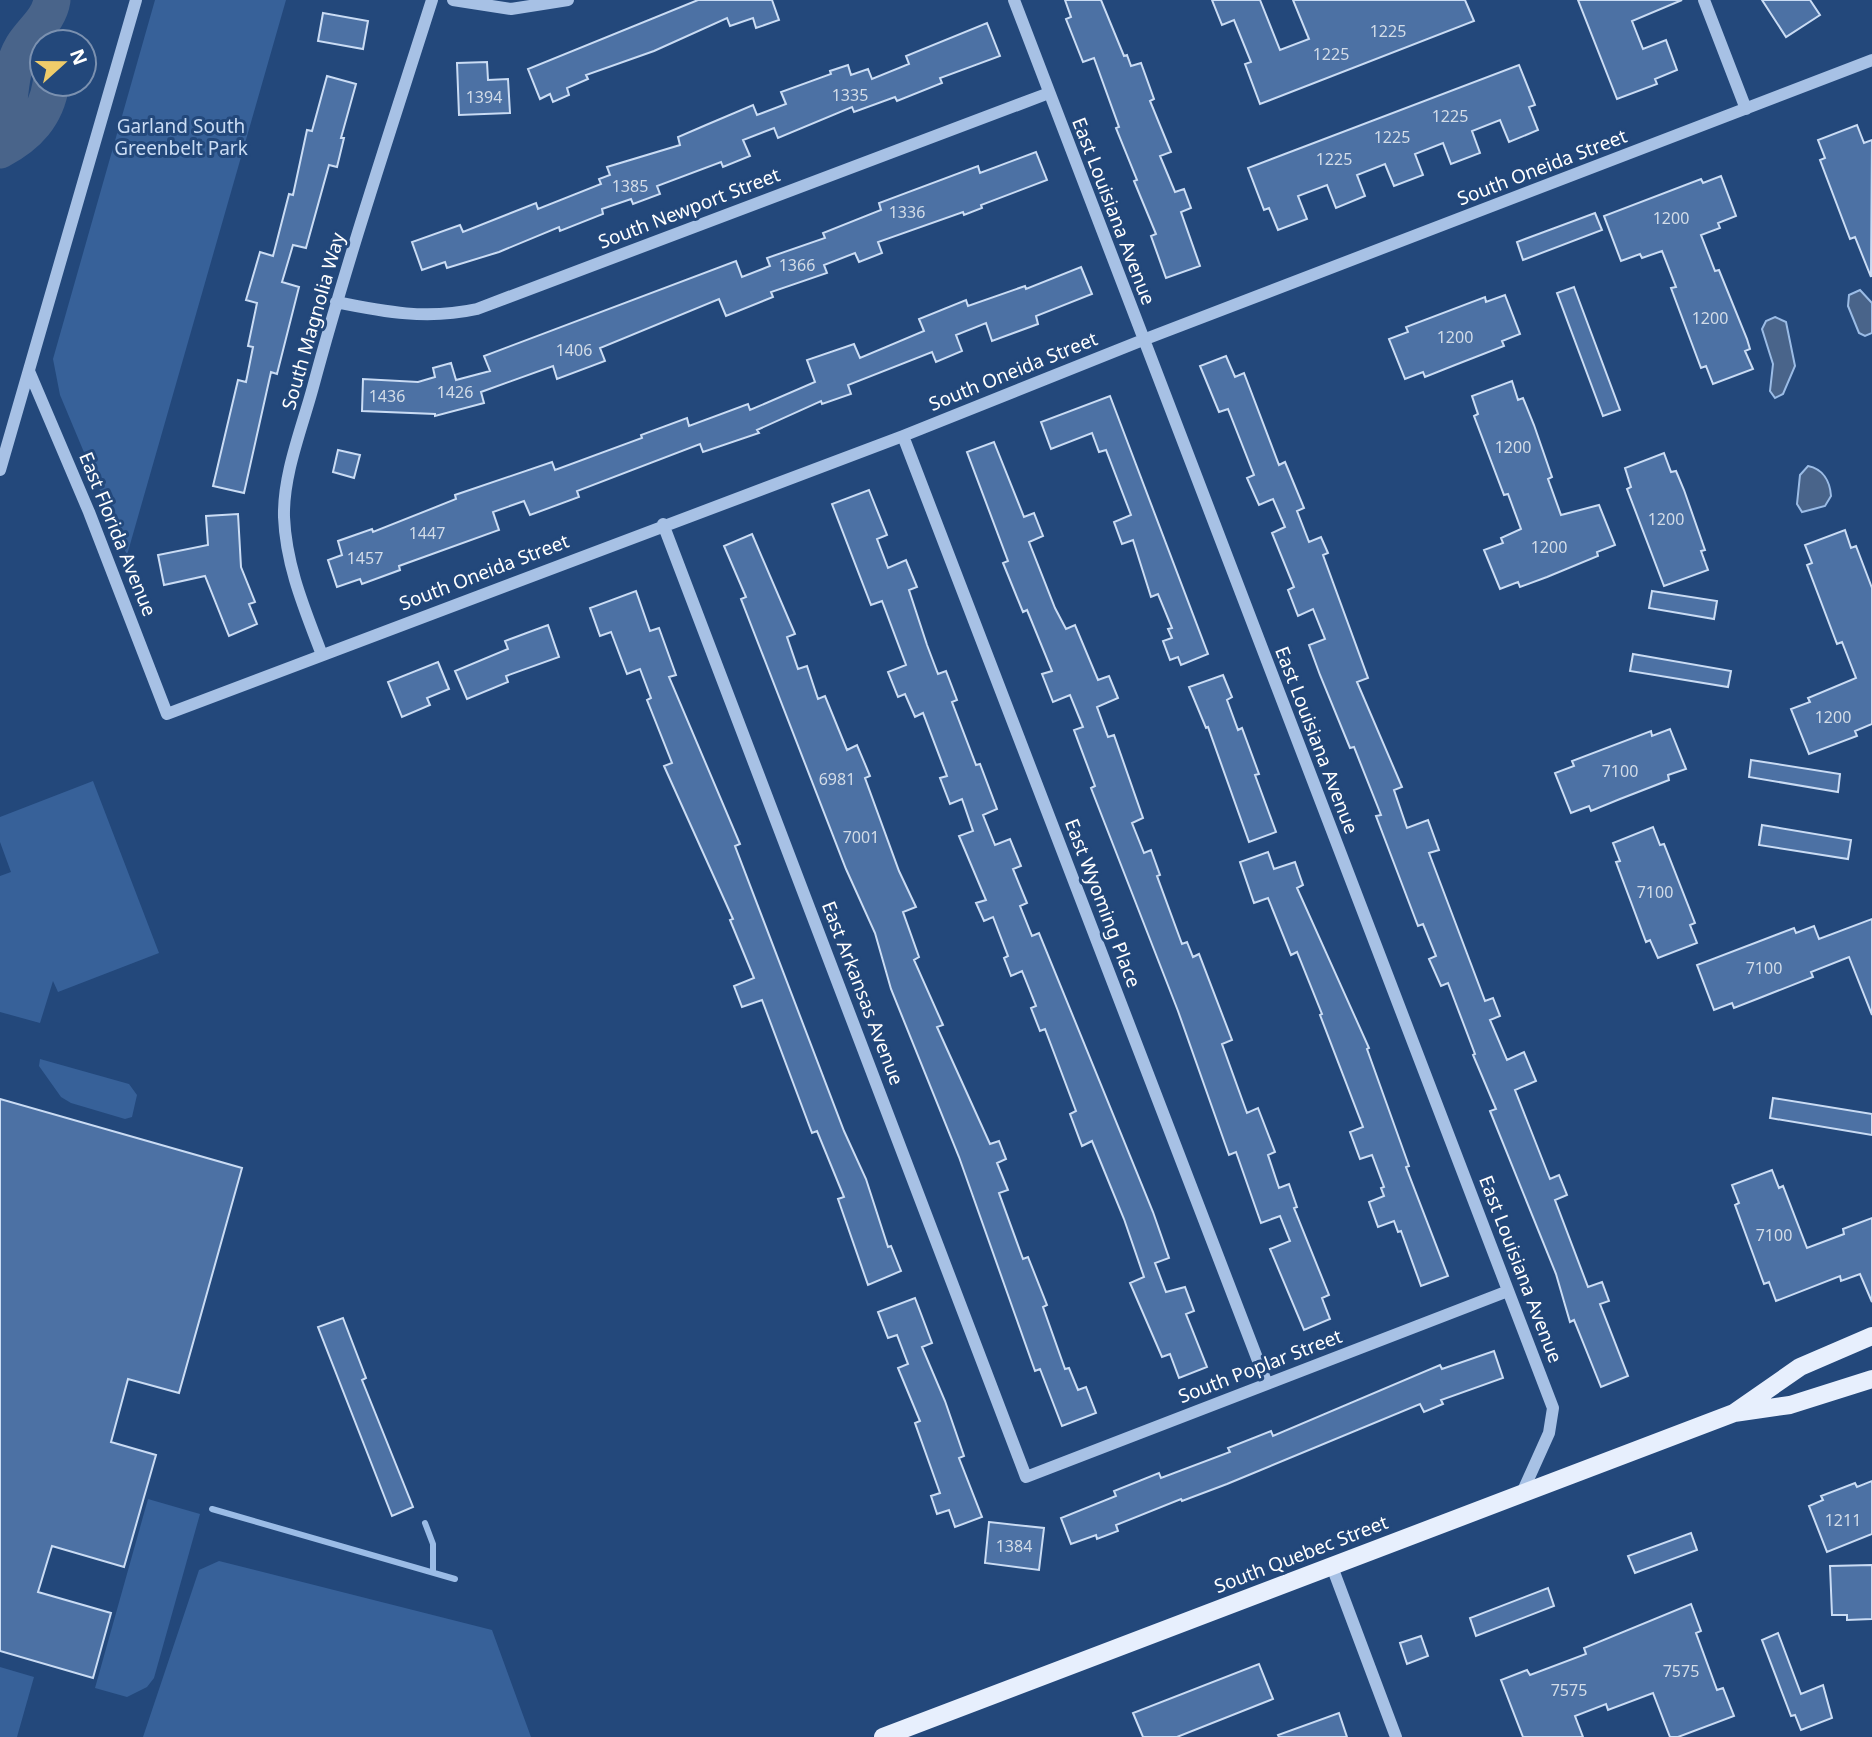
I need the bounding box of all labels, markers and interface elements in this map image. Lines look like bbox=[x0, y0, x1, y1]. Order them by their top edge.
house number: 1225 bbox=[1370, 20, 1406, 42]
north arrow bbox=[28, 28, 98, 98]
house number: 1225 bbox=[1313, 43, 1349, 65]
text: N bbox=[64, 45, 94, 69]
house number: 1335 bbox=[832, 84, 868, 106]
house number: 1394 bbox=[466, 86, 502, 108]
house number: 1225 bbox=[1432, 105, 1468, 127]
park label: Garland South Greenbelt Park bbox=[114, 113, 248, 161]
street label: East Louisiana Avenue bbox=[1066, 113, 1162, 309]
street label: South Oneida Street bbox=[1453, 123, 1631, 211]
house number: 1225 bbox=[1374, 126, 1410, 148]
house number: 1225 bbox=[1316, 148, 1352, 170]
street label: South Newport Street bbox=[594, 161, 784, 255]
house number: 1385 bbox=[612, 175, 648, 197]
house number: 1336 bbox=[889, 201, 925, 223]
house number: 1200 bbox=[1653, 207, 1689, 229]
street label: South Magnolia Way bbox=[275, 229, 351, 413]
house number: 1366 bbox=[779, 254, 815, 276]
house number: 1200 bbox=[1692, 307, 1728, 329]
street label: South Oneida Street bbox=[925, 325, 1101, 417]
house number: 1200 bbox=[1437, 326, 1473, 348]
house number: 1406 bbox=[556, 339, 592, 361]
house number: 1426 bbox=[437, 381, 473, 403]
house number: 1436 bbox=[369, 385, 405, 407]
house number: 1200 bbox=[1495, 436, 1531, 458]
street label: East Florida Avenue bbox=[73, 448, 163, 620]
house number: 1200 bbox=[1648, 508, 1684, 530]
house number: 1447 bbox=[409, 522, 445, 544]
street label: South Oneida Street bbox=[395, 528, 573, 616]
house number: 1200 bbox=[1531, 536, 1567, 558]
house number: 1457 bbox=[347, 547, 383, 569]
street label: East Louisiana Avenue bbox=[1269, 642, 1365, 838]
house number: 1200 bbox=[1815, 706, 1851, 728]
house number: 7100 bbox=[1602, 760, 1638, 782]
house number: 6981 bbox=[819, 768, 855, 790]
street label: East Wyoming Place bbox=[1059, 815, 1147, 991]
house number: 7001 bbox=[843, 826, 879, 848]
house number: 7100 bbox=[1637, 881, 1673, 903]
street label: East Arkansas Avenue bbox=[816, 897, 910, 1089]
house number: 7100 bbox=[1746, 957, 1782, 979]
street label: East Louisiana Avenue bbox=[1473, 1171, 1569, 1367]
house number: 7100 bbox=[1756, 1224, 1792, 1246]
street label: South Poplar Street bbox=[1174, 1323, 1346, 1409]
street label: South Quebec Street bbox=[1210, 1509, 1392, 1599]
house number: 1211 bbox=[1825, 1509, 1861, 1531]
house number: 1384 bbox=[996, 1535, 1032, 1557]
house number: 7575 bbox=[1663, 1660, 1699, 1682]
house number: 7575 bbox=[1551, 1679, 1587, 1701]

